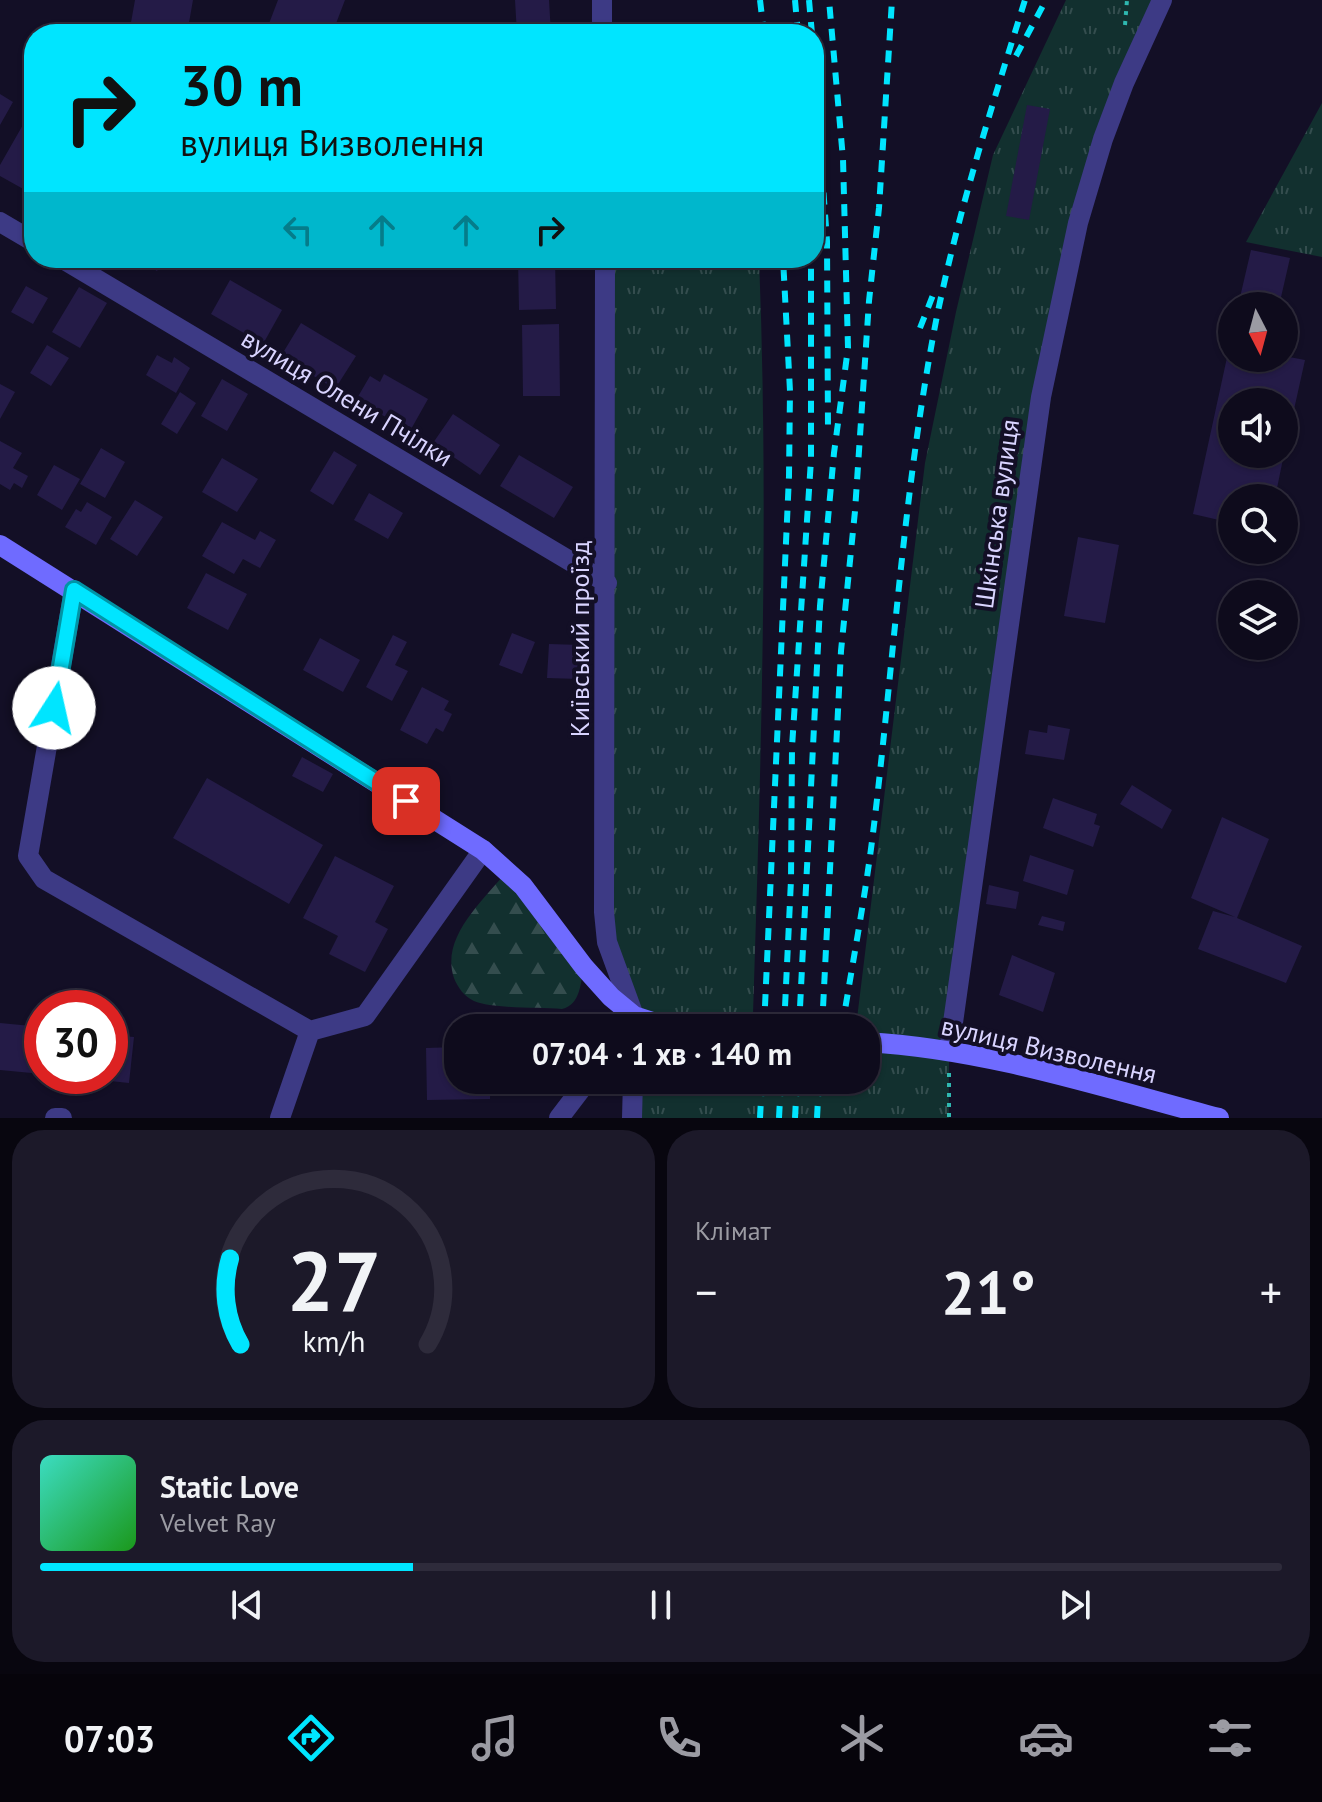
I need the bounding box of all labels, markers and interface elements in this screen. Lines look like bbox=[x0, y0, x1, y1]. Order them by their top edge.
text: 30 m bbox=[180, 49, 303, 121]
icon: right bbox=[48, 56, 152, 160]
text: вулиця Визволення bbox=[180, 119, 484, 166]
icon: left bbox=[276, 208, 320, 252]
icon: ahead bbox=[360, 208, 404, 252]
icon: ahead bbox=[444, 208, 488, 252]
icon: right bbox=[528, 208, 572, 252]
north arrow bbox=[1218, 292, 1298, 372]
map controls bbox=[1218, 292, 1298, 660]
street label: вулиця Олени Пчілки bbox=[236, 321, 459, 474]
button: sound bbox=[1218, 388, 1298, 468]
street label: Шкінська вулиця bbox=[967, 417, 1026, 611]
button: search bbox=[1218, 484, 1298, 564]
street label: Київський проїзд bbox=[563, 541, 596, 737]
button: layers bbox=[1218, 580, 1298, 660]
position arrow bbox=[12, 666, 96, 750]
pin bbox=[372, 767, 440, 835]
icon: arrive bbox=[384, 779, 428, 823]
speed limit sign: 30 bbox=[24, 990, 128, 1094]
street label: вулиця Визволення bbox=[938, 1009, 1160, 1090]
text: 07:04 · 1 хв · 140 m bbox=[532, 1034, 792, 1073]
text: Клімат bbox=[695, 1214, 771, 1247]
text: 27 bbox=[286, 1226, 381, 1334]
text: 21° bbox=[941, 1253, 1036, 1331]
text: − bbox=[695, 1263, 717, 1320]
text: + bbox=[1260, 1263, 1282, 1320]
text: km/h bbox=[302, 1323, 365, 1360]
text: Static Love bbox=[160, 1467, 299, 1506]
text: Velvet Ray bbox=[160, 1506, 276, 1539]
icon: previous bbox=[225, 1583, 269, 1627]
icon: pause bbox=[639, 1583, 683, 1627]
icon: next bbox=[1053, 1583, 1097, 1627]
icon: directions bbox=[283, 1710, 339, 1766]
icon: music bbox=[467, 1710, 523, 1766]
icon: phone bbox=[651, 1710, 707, 1766]
icon: climate bbox=[834, 1710, 890, 1766]
icon: car bbox=[1018, 1710, 1074, 1766]
icon: filters bbox=[1202, 1710, 1258, 1766]
text: 07:03 bbox=[64, 1715, 155, 1762]

